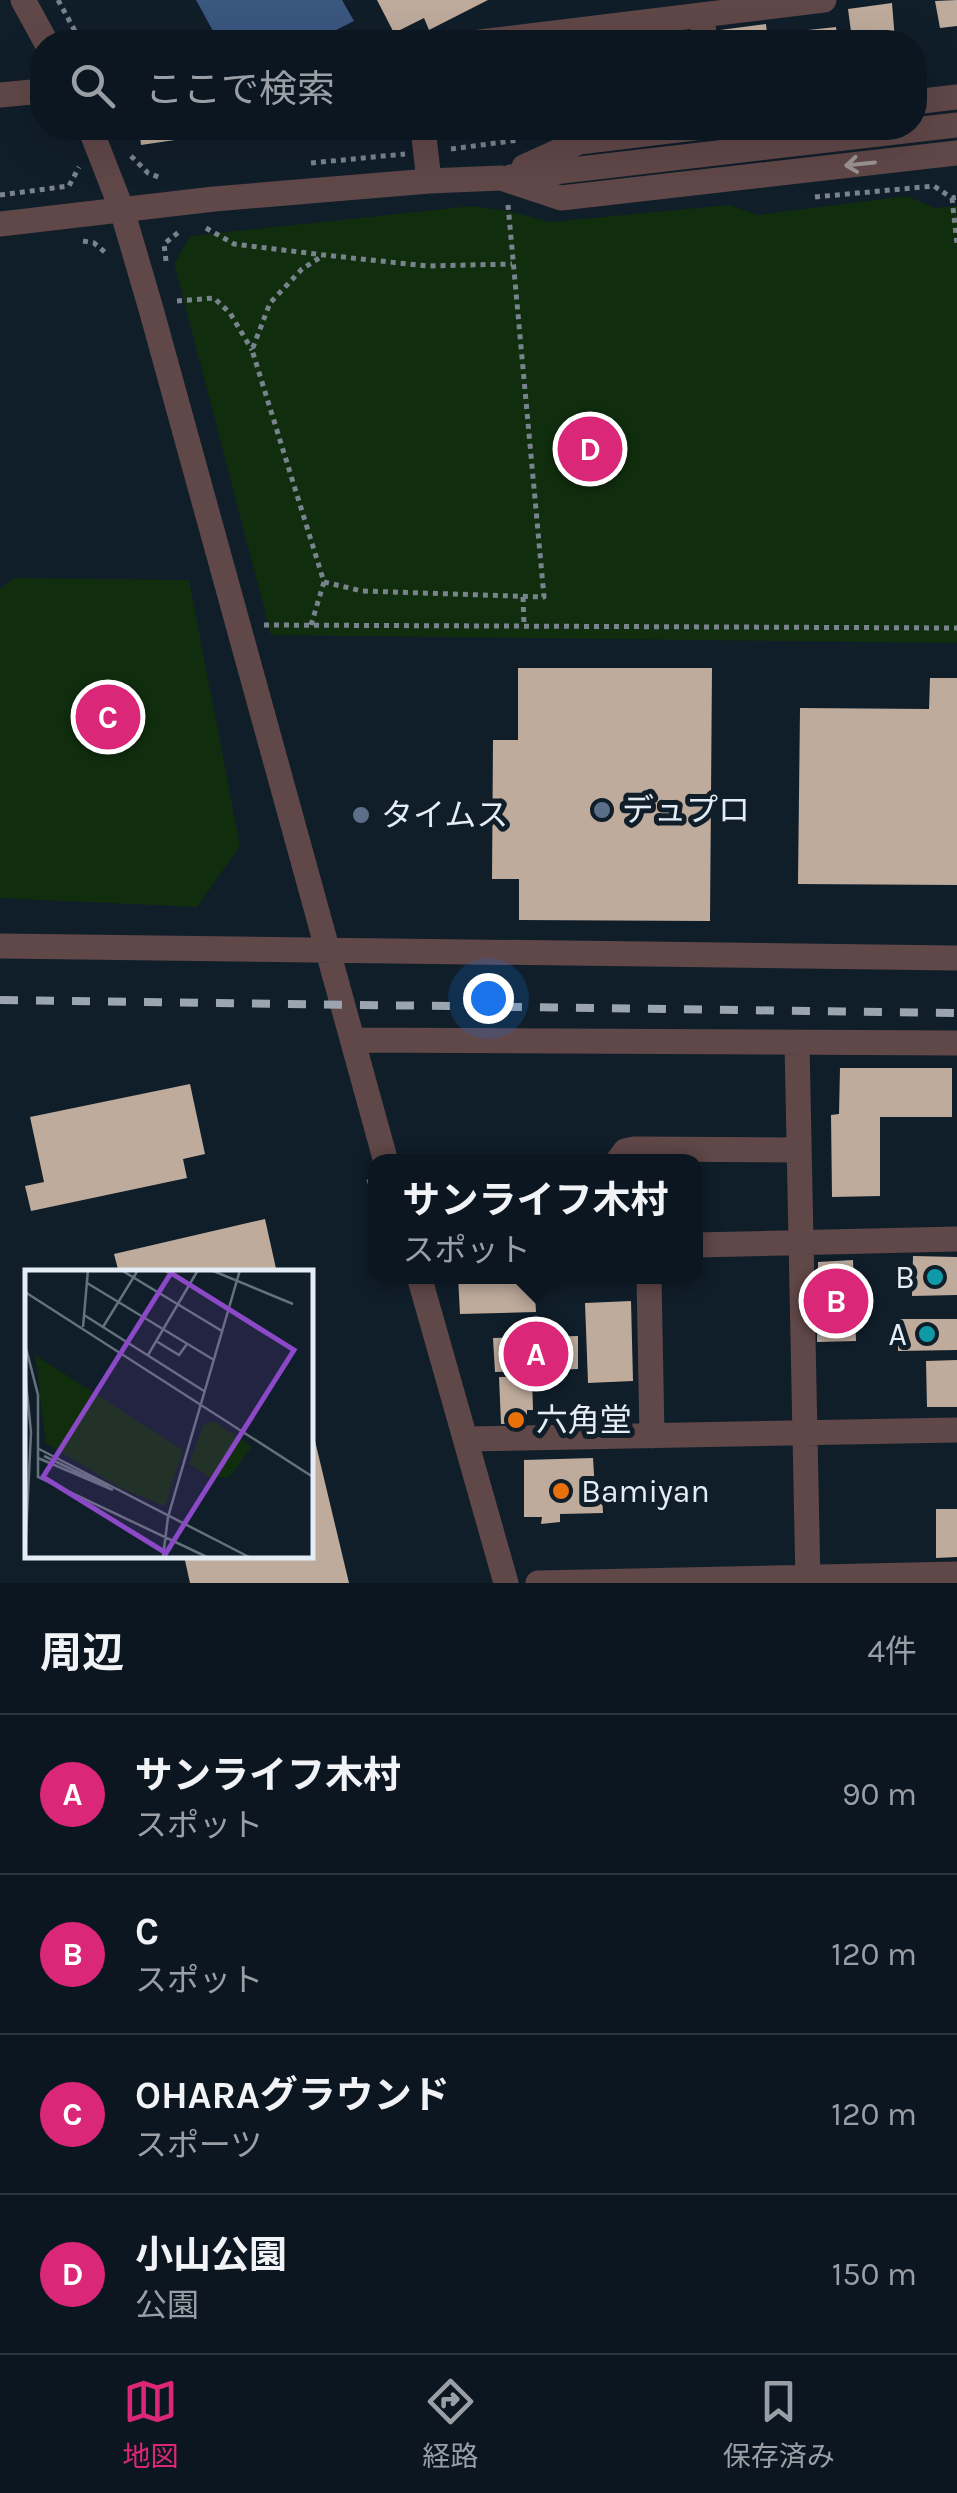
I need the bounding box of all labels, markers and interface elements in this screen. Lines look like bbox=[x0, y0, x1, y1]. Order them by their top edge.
search box bbox=[30, 30, 927, 140]
icon: search bbox=[65, 58, 120, 113]
text: ここで検索 bbox=[145, 67, 335, 112]
one-way arrow bbox=[844, 155, 877, 174]
pin: D bbox=[558, 412, 622, 486]
pin: C bbox=[76, 680, 140, 754]
place label: デュプロ bbox=[622, 792, 750, 829]
place label: タイムス bbox=[381, 797, 508, 834]
marker: デュプロ bbox=[591, 799, 613, 821]
marker: タイムス bbox=[350, 804, 372, 826]
your location bbox=[463, 973, 514, 1024]
popup bbox=[368, 1154, 703, 1284]
text: サンライフ木村 bbox=[402, 1178, 669, 1223]
text: スポット bbox=[402, 1232, 531, 1269]
place label: B bbox=[895, 1259, 915, 1296]
pin: B bbox=[804, 1264, 868, 1338]
marker: B bbox=[924, 1266, 946, 1288]
inset map bbox=[25, 1270, 312, 1558]
pin: A bbox=[504, 1316, 568, 1392]
place label: A bbox=[889, 1316, 907, 1353]
marker: A bbox=[916, 1323, 938, 1345]
place label: 六角堂 bbox=[536, 1402, 632, 1439]
marker: 六角堂 bbox=[505, 1409, 527, 1431]
place label: Bamiyan bbox=[581, 1473, 710, 1510]
marker: Bamiyan bbox=[550, 1480, 572, 1502]
text: 周辺 bbox=[40, 1628, 124, 1678]
text: 4件 bbox=[867, 1633, 917, 1670]
text: サンライフ木村 bbox=[135, 1753, 401, 1798]
text: A bbox=[62, 1776, 83, 1813]
text: 90 m bbox=[842, 1776, 917, 1813]
text: スポット bbox=[135, 1807, 263, 1844]
text: C bbox=[135, 1909, 159, 1954]
text: B bbox=[62, 1936, 83, 1973]
text: 120 m bbox=[831, 1936, 917, 1973]
text: スポット bbox=[135, 1962, 263, 1999]
text: OHARAグラウンド bbox=[135, 2073, 450, 2118]
text: C bbox=[62, 2096, 83, 2133]
text: 120 m bbox=[831, 2096, 917, 2133]
text: スポーツ bbox=[135, 2127, 262, 2164]
text: 小山公園 bbox=[135, 2233, 287, 2278]
text: D bbox=[62, 2256, 83, 2293]
text: 150 m bbox=[832, 2256, 917, 2293]
text: 公園 bbox=[135, 2287, 199, 2324]
tab: 地図 bbox=[122, 2374, 178, 2474]
tab: 経路 bbox=[422, 2374, 479, 2474]
tab: 保存済み bbox=[723, 2374, 835, 2474]

